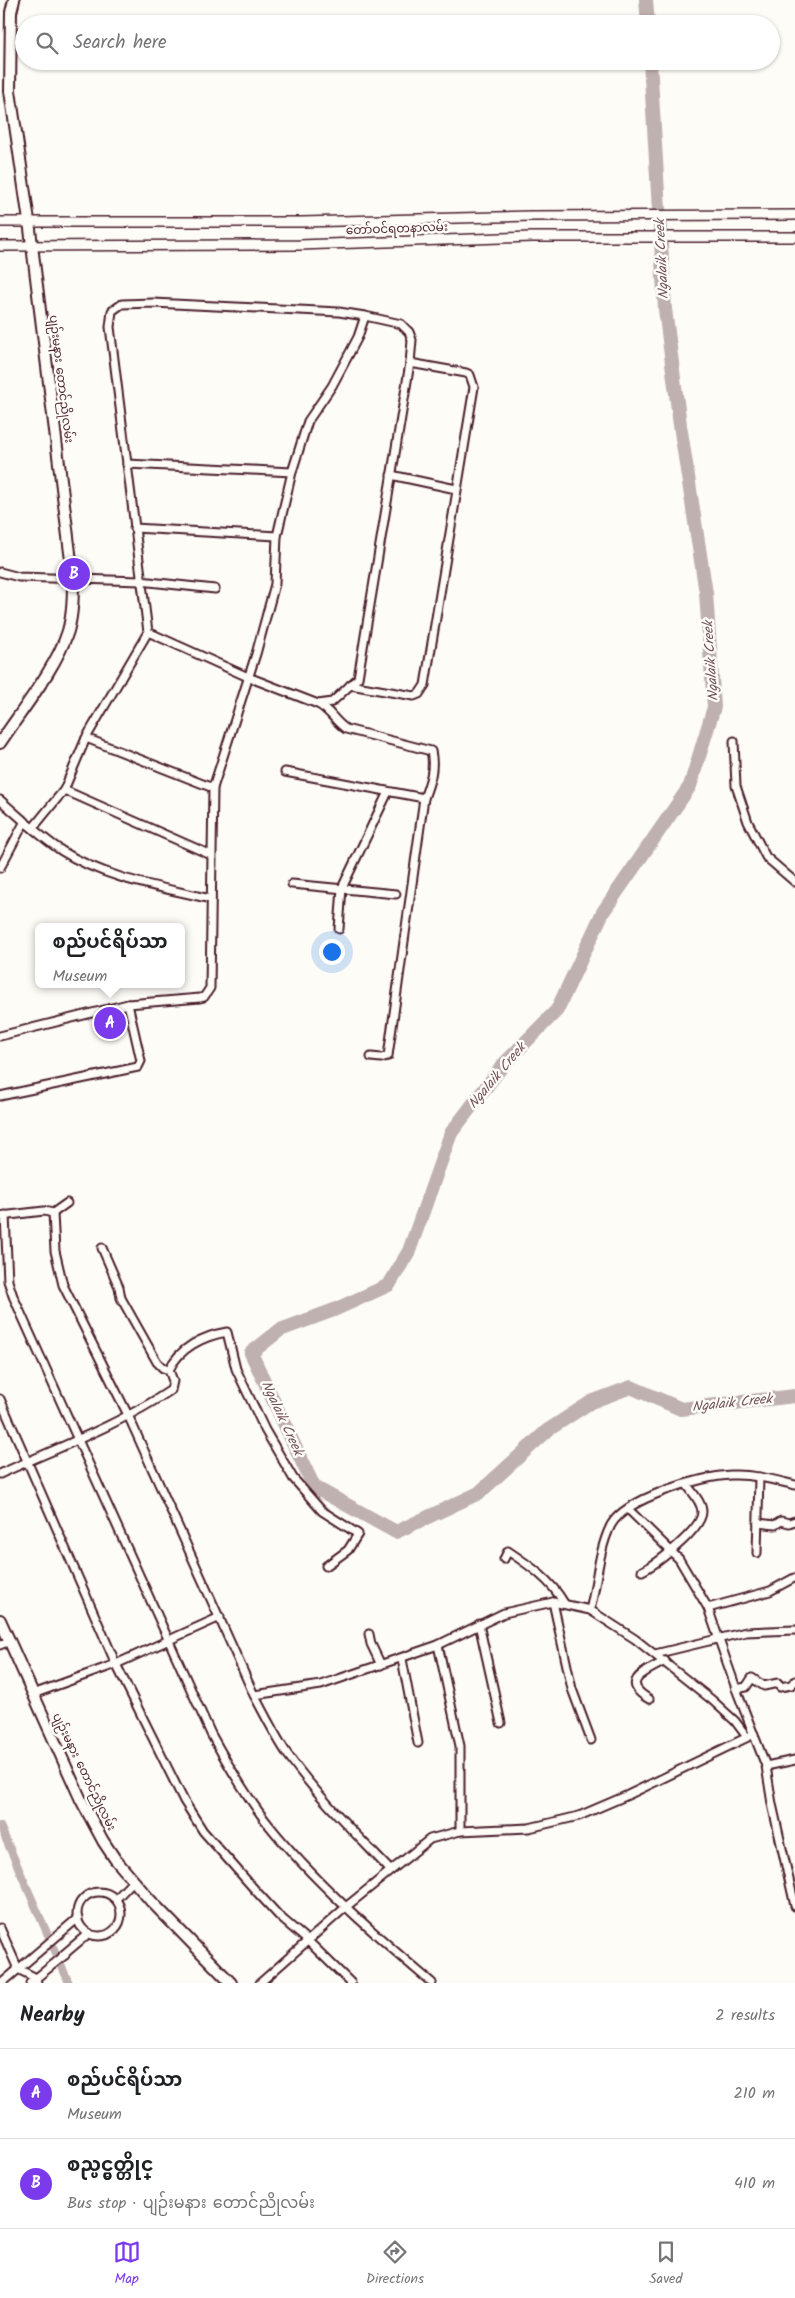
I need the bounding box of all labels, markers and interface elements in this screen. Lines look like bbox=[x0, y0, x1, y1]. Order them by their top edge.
search box bbox=[15, 15, 780, 70]
text: Search here bbox=[73, 28, 167, 58]
icon: search bbox=[33, 29, 61, 57]
water label: Ngalaik Creek bbox=[649, 216, 675, 300]
street label: တော်ဝင်ရတနာလမ်း bbox=[346, 218, 448, 240]
street label: ပျဉ်းမနား တောင်ညိုလမ်း bbox=[44, 314, 78, 444]
pin: B bbox=[58, 555, 90, 593]
water label: Ngalaik Creek bbox=[697, 618, 725, 702]
popup bbox=[35, 923, 185, 988]
text: စည်ပင်ရိပ်သာ bbox=[52, 928, 168, 958]
your location bbox=[319, 939, 345, 965]
text: Museum bbox=[52, 964, 107, 989]
pin: A bbox=[94, 1004, 126, 1042]
water label: Ngalaik Creek bbox=[463, 1036, 533, 1114]
water label: Ngalaik Creek bbox=[255, 1377, 310, 1461]
water label: Ngalaik Creek bbox=[691, 1388, 776, 1418]
street label: ပျဉ်းမနား တောင်ညိုလမ်း bbox=[47, 1710, 121, 1834]
text: Nearby bbox=[20, 1999, 85, 2032]
text: 2 results bbox=[715, 2003, 775, 2028]
text: စည်ပင်ရိပ်သာ bbox=[67, 2066, 182, 2096]
text: A bbox=[31, 2081, 41, 2106]
text: 210 m bbox=[734, 2081, 775, 2106]
text: Museum bbox=[67, 2102, 122, 2127]
text: စည္ပင္မွတ္တိုင္ bbox=[67, 2151, 154, 2181]
text: B bbox=[31, 2171, 41, 2196]
text: 410 m bbox=[734, 2171, 775, 2196]
text: Bus stop · ပျဉ်းမနား တောင်ညိုလမ်း bbox=[67, 2191, 315, 2216]
tab: Map bbox=[113, 2238, 141, 2290]
tab: Directions bbox=[366, 2238, 424, 2290]
tab: Saved bbox=[649, 2238, 682, 2290]

